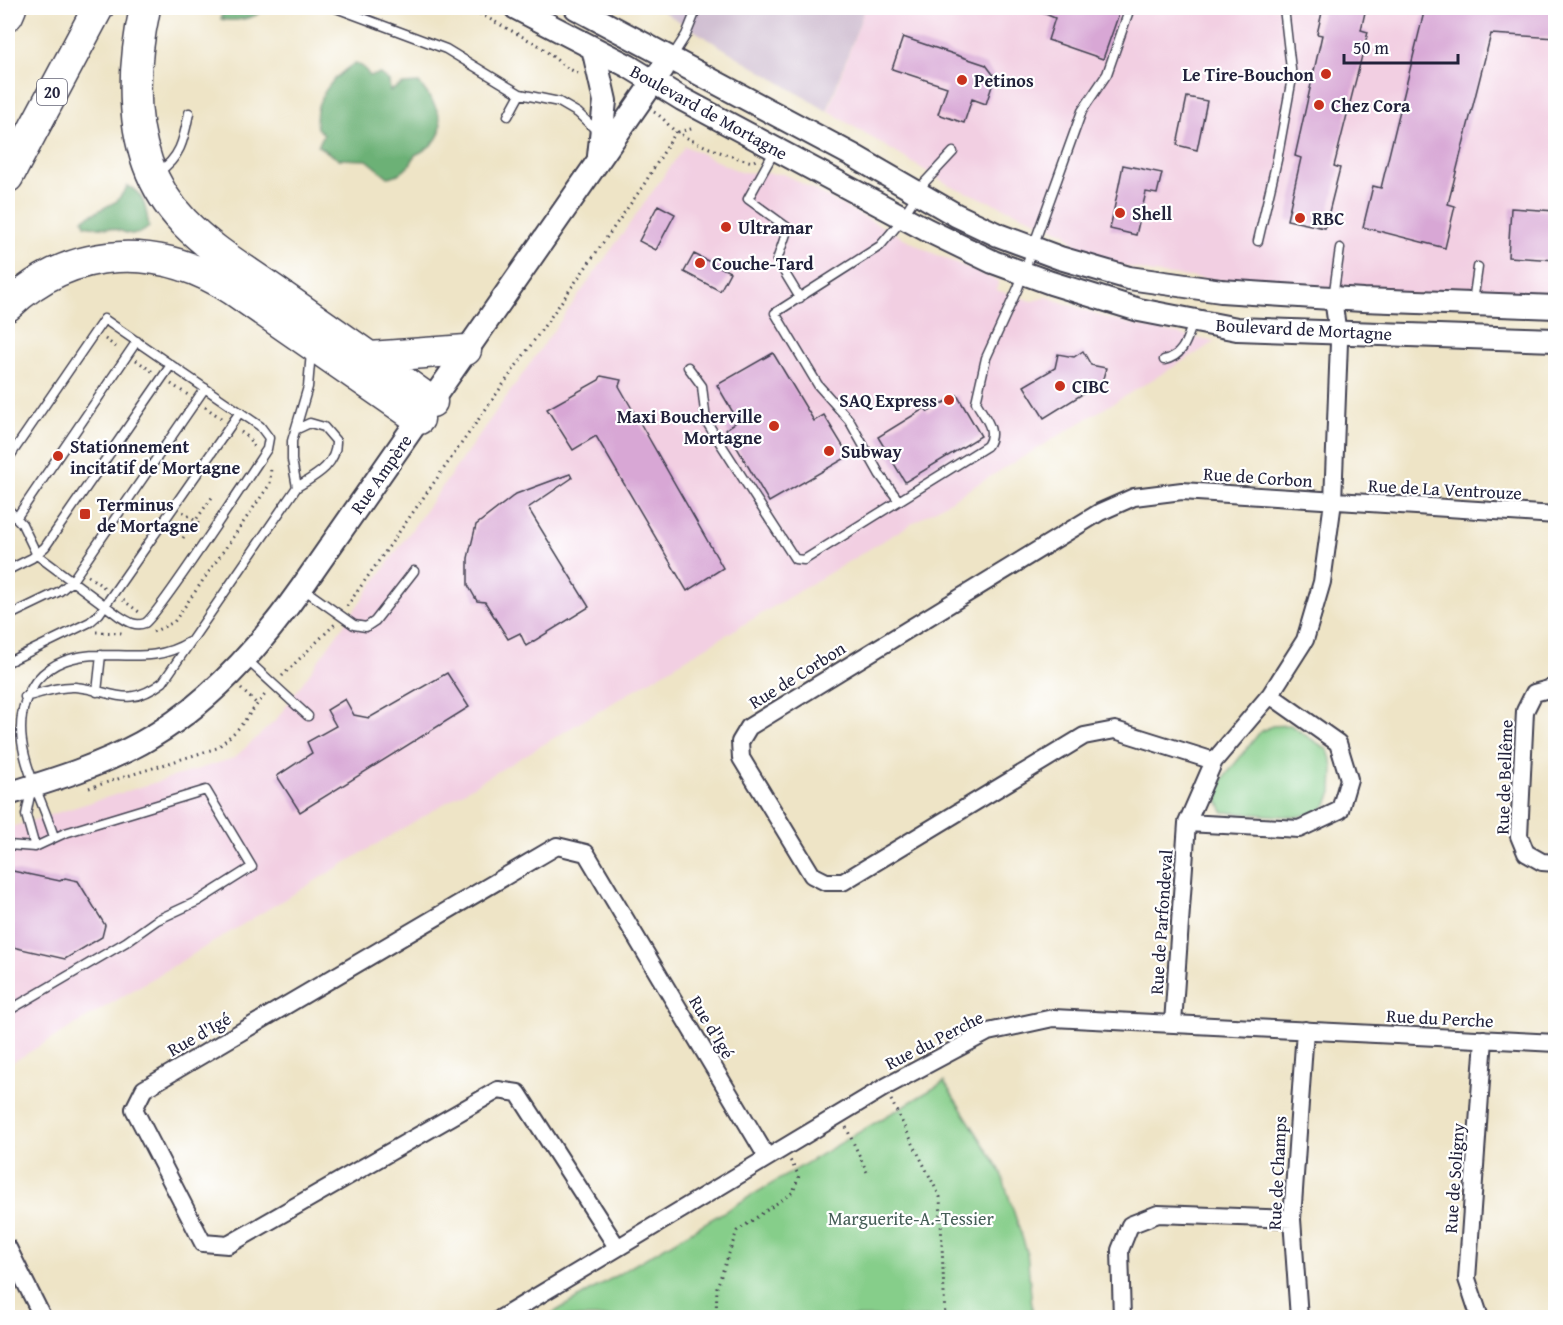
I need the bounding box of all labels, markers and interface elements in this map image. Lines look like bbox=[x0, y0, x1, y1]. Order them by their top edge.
scale bar bbox=[1344, 27, 1458, 65]
text: 50 m bbox=[1353, 34, 1389, 61]
street label: Boulevard de Mortagne bbox=[625, 57, 793, 167]
place label: Le Tire-Bouchon bbox=[1182, 61, 1314, 88]
place label: Petinos bbox=[974, 67, 1034, 94]
marker: Le Tire-Bouchon bbox=[1319, 67, 1333, 81]
marker: Petinos bbox=[955, 73, 969, 87]
road number: 20 bbox=[37, 79, 67, 105]
place label: Chez Cora bbox=[1331, 92, 1411, 119]
marker: Chez Cora bbox=[1312, 98, 1326, 112]
place label: Shell bbox=[1132, 200, 1173, 227]
place label: RBC bbox=[1312, 205, 1344, 232]
marker: Shell bbox=[1113, 206, 1127, 220]
marker: RBC bbox=[1293, 211, 1307, 225]
place label: Ultramar bbox=[738, 214, 813, 241]
marker: Ultramar bbox=[719, 220, 733, 234]
place label: Couche-Tard bbox=[712, 250, 814, 277]
marker: Couche-Tard bbox=[693, 256, 707, 270]
street label: Boulevard de Mortagne bbox=[1215, 311, 1393, 347]
place label: CIBC bbox=[1072, 373, 1110, 400]
marker: CIBC bbox=[1053, 379, 1067, 393]
place label: SAQ Express bbox=[839, 387, 937, 414]
marker: SAQ Express bbox=[942, 393, 956, 407]
place label: Maxi Boucherville Mortagne bbox=[617, 403, 762, 451]
marker: Maxi Boucherville Mortagne bbox=[767, 419, 781, 433]
street label: Rue Ampère bbox=[344, 429, 418, 519]
place label: Stationnement incitatif de Mortagne bbox=[70, 433, 240, 481]
place label: Subway bbox=[841, 438, 903, 465]
marker: Subway bbox=[822, 444, 836, 458]
marker: Stationnement incitatif de Mortagne bbox=[51, 449, 65, 463]
street label: Rue de Corbon bbox=[1202, 460, 1314, 494]
street label: Rue de La Ventrouze bbox=[1368, 471, 1522, 507]
place label: Terminus de Mortagne bbox=[97, 491, 199, 539]
marker: Terminus de Mortagne bbox=[78, 507, 92, 521]
street label: Rue de Corbon bbox=[743, 635, 851, 715]
street label: Rue de Bellême bbox=[1489, 719, 1519, 835]
street label: Rue de Parfondeval bbox=[1142, 849, 1180, 995]
street label: Rue d'Igé bbox=[682, 990, 742, 1064]
street label: Rue du Perche bbox=[1386, 1002, 1494, 1034]
street label: Rue du Perche bbox=[880, 1004, 988, 1076]
street label: Rue d'Igé bbox=[162, 1005, 236, 1063]
street label: Rue de Champs bbox=[1261, 1115, 1293, 1231]
street label: Rue de Soligny bbox=[1437, 1122, 1471, 1234]
park label: Marguerite-A.-Tessier bbox=[828, 1205, 994, 1232]

